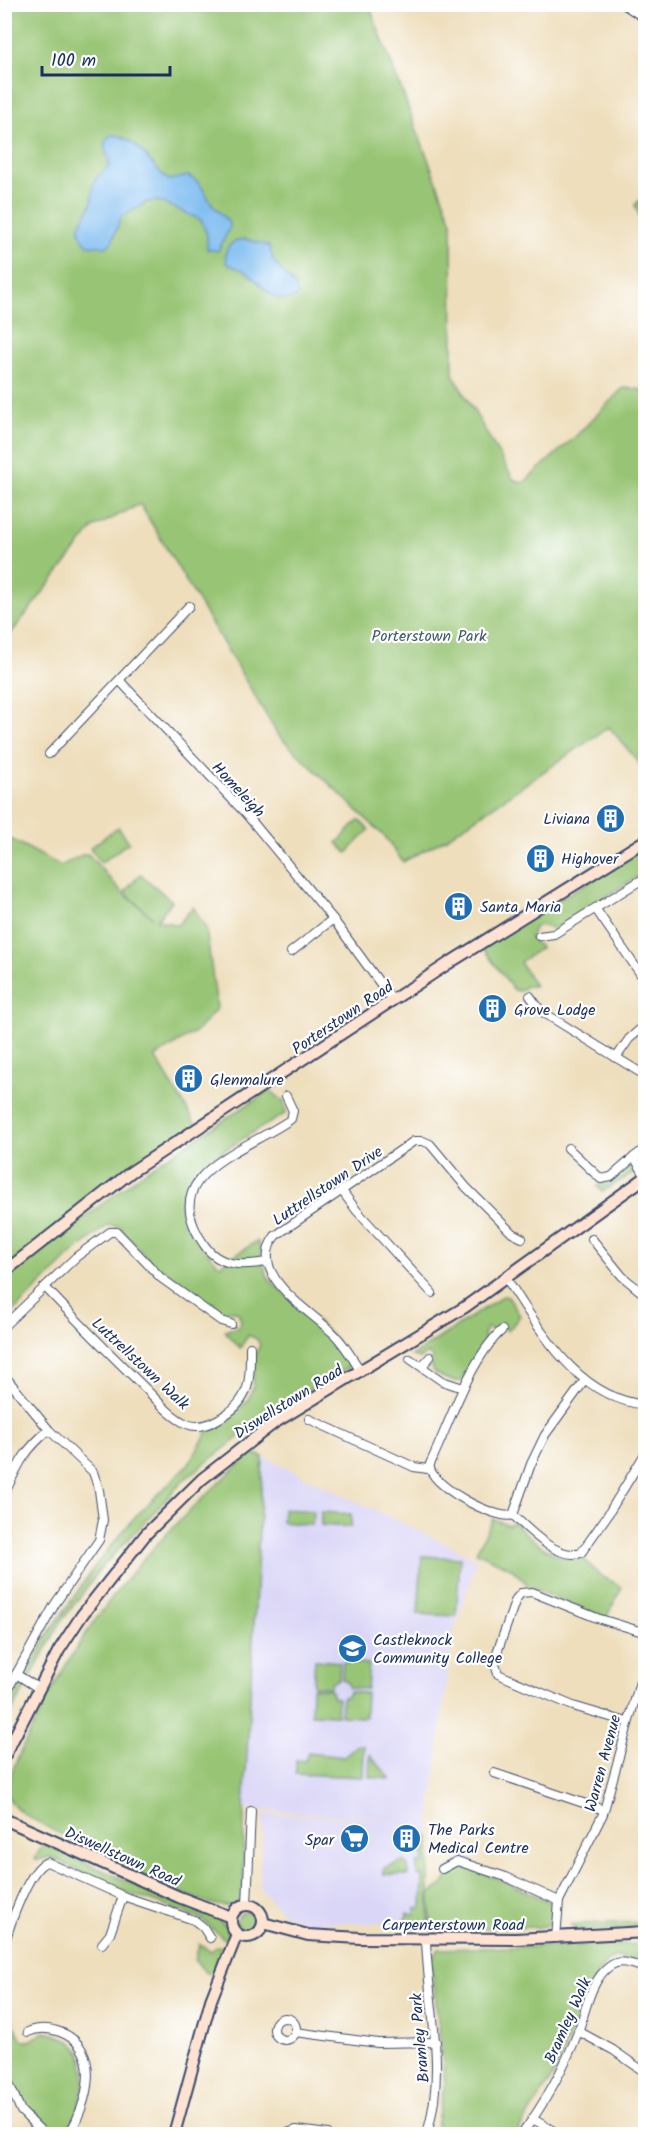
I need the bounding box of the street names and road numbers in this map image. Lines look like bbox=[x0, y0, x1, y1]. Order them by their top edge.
street label: Homeleigh bbox=[205, 756, 271, 824]
street label: Porterstown Road bbox=[287, 974, 400, 1062]
street label: Luttrellstown Drive bbox=[268, 1140, 388, 1233]
street label: Luttrellstown Walk bbox=[85, 1312, 195, 1417]
street label: Diswellstown Road bbox=[229, 1358, 349, 1446]
street label: Warren Avenue bbox=[578, 1712, 628, 1815]
street label: Diswellstown Road bbox=[60, 1821, 185, 1895]
street label: Carpenterstown Road bbox=[382, 1913, 525, 1938]
street label: Bramley Walk bbox=[538, 1973, 599, 2068]
street label: Bramley Park bbox=[404, 1992, 437, 2084]

